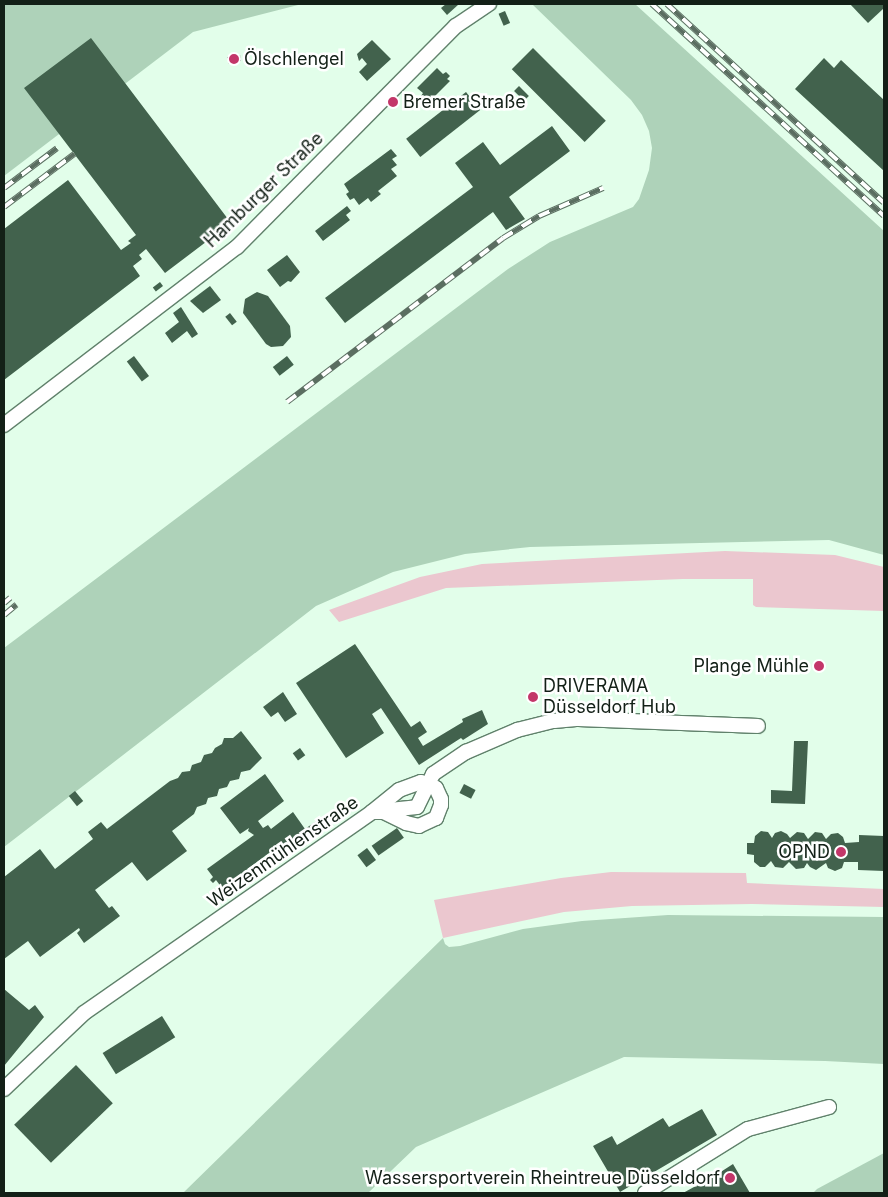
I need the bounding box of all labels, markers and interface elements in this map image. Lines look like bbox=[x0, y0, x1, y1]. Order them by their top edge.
place label: Ölschlengel bbox=[244, 48, 344, 70]
marker: Ölschlengel bbox=[228, 53, 240, 65]
place label: Bremer Straße bbox=[403, 91, 526, 113]
marker: Bremer Straße bbox=[387, 96, 399, 108]
street label: Hamburger Straße bbox=[200, 128, 328, 252]
place label: Plange Mühle bbox=[693, 655, 809, 677]
marker: Plange Mühle bbox=[813, 660, 825, 672]
place label: DRIVERAMA Düsseldorf Hub bbox=[543, 676, 676, 719]
marker: DRIVERAMA Düsseldorf Hub bbox=[527, 691, 539, 703]
street label: Weizenmühlenstraße bbox=[204, 792, 362, 912]
place label: OPND bbox=[778, 841, 830, 863]
marker: OPND bbox=[834, 845, 848, 859]
place label: Wassersportverein Rheintreue Düsseldorf bbox=[365, 1167, 720, 1189]
marker: Wassersportverein Rheintreue Düsseldorf bbox=[724, 1172, 736, 1184]

